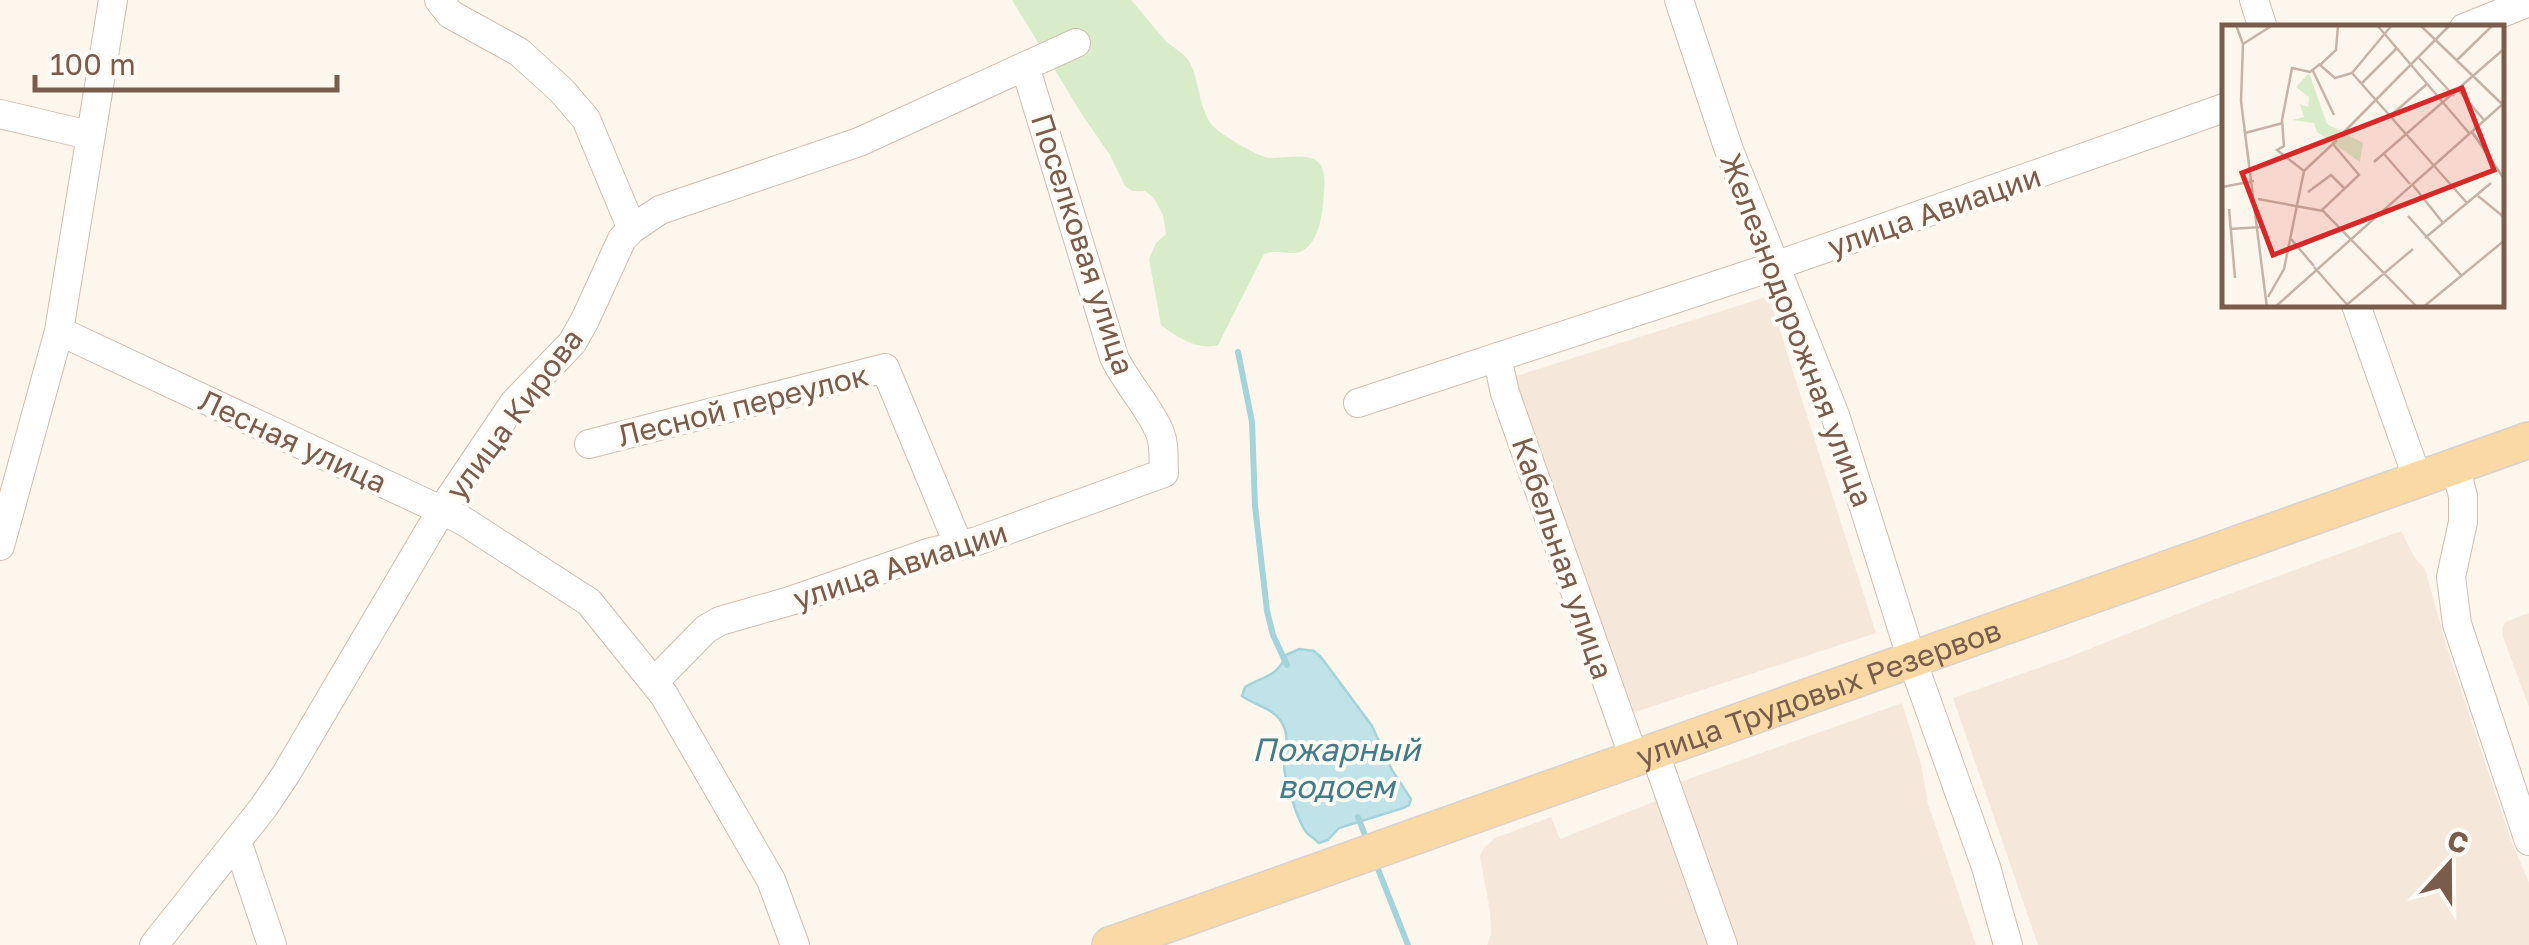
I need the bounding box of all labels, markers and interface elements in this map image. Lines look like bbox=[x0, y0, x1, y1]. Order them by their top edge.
inset map bbox=[2222, 25, 2504, 308]
scale bar bbox=[35, 30, 338, 92]
text: 100 m bbox=[50, 46, 136, 82]
street label: Поселковая улица bbox=[1024, 109, 1142, 379]
street label: Железнодорожная улица bbox=[1713, 148, 1881, 512]
street label: улица Авиации bbox=[1823, 158, 2045, 264]
street label: улица Кирова bbox=[438, 321, 590, 507]
street label: Лесной переулок bbox=[614, 356, 872, 454]
street label: Лесная улица bbox=[193, 382, 393, 500]
street label: Кабельная улица bbox=[1505, 432, 1621, 684]
street label: улица Авиации bbox=[788, 513, 1012, 617]
street label: улица Трудовых Резервов bbox=[1631, 611, 2006, 774]
water label: Пожарный водоем bbox=[1252, 730, 1422, 805]
north arrow bbox=[2399, 815, 2499, 915]
text: С bbox=[2443, 822, 2473, 860]

